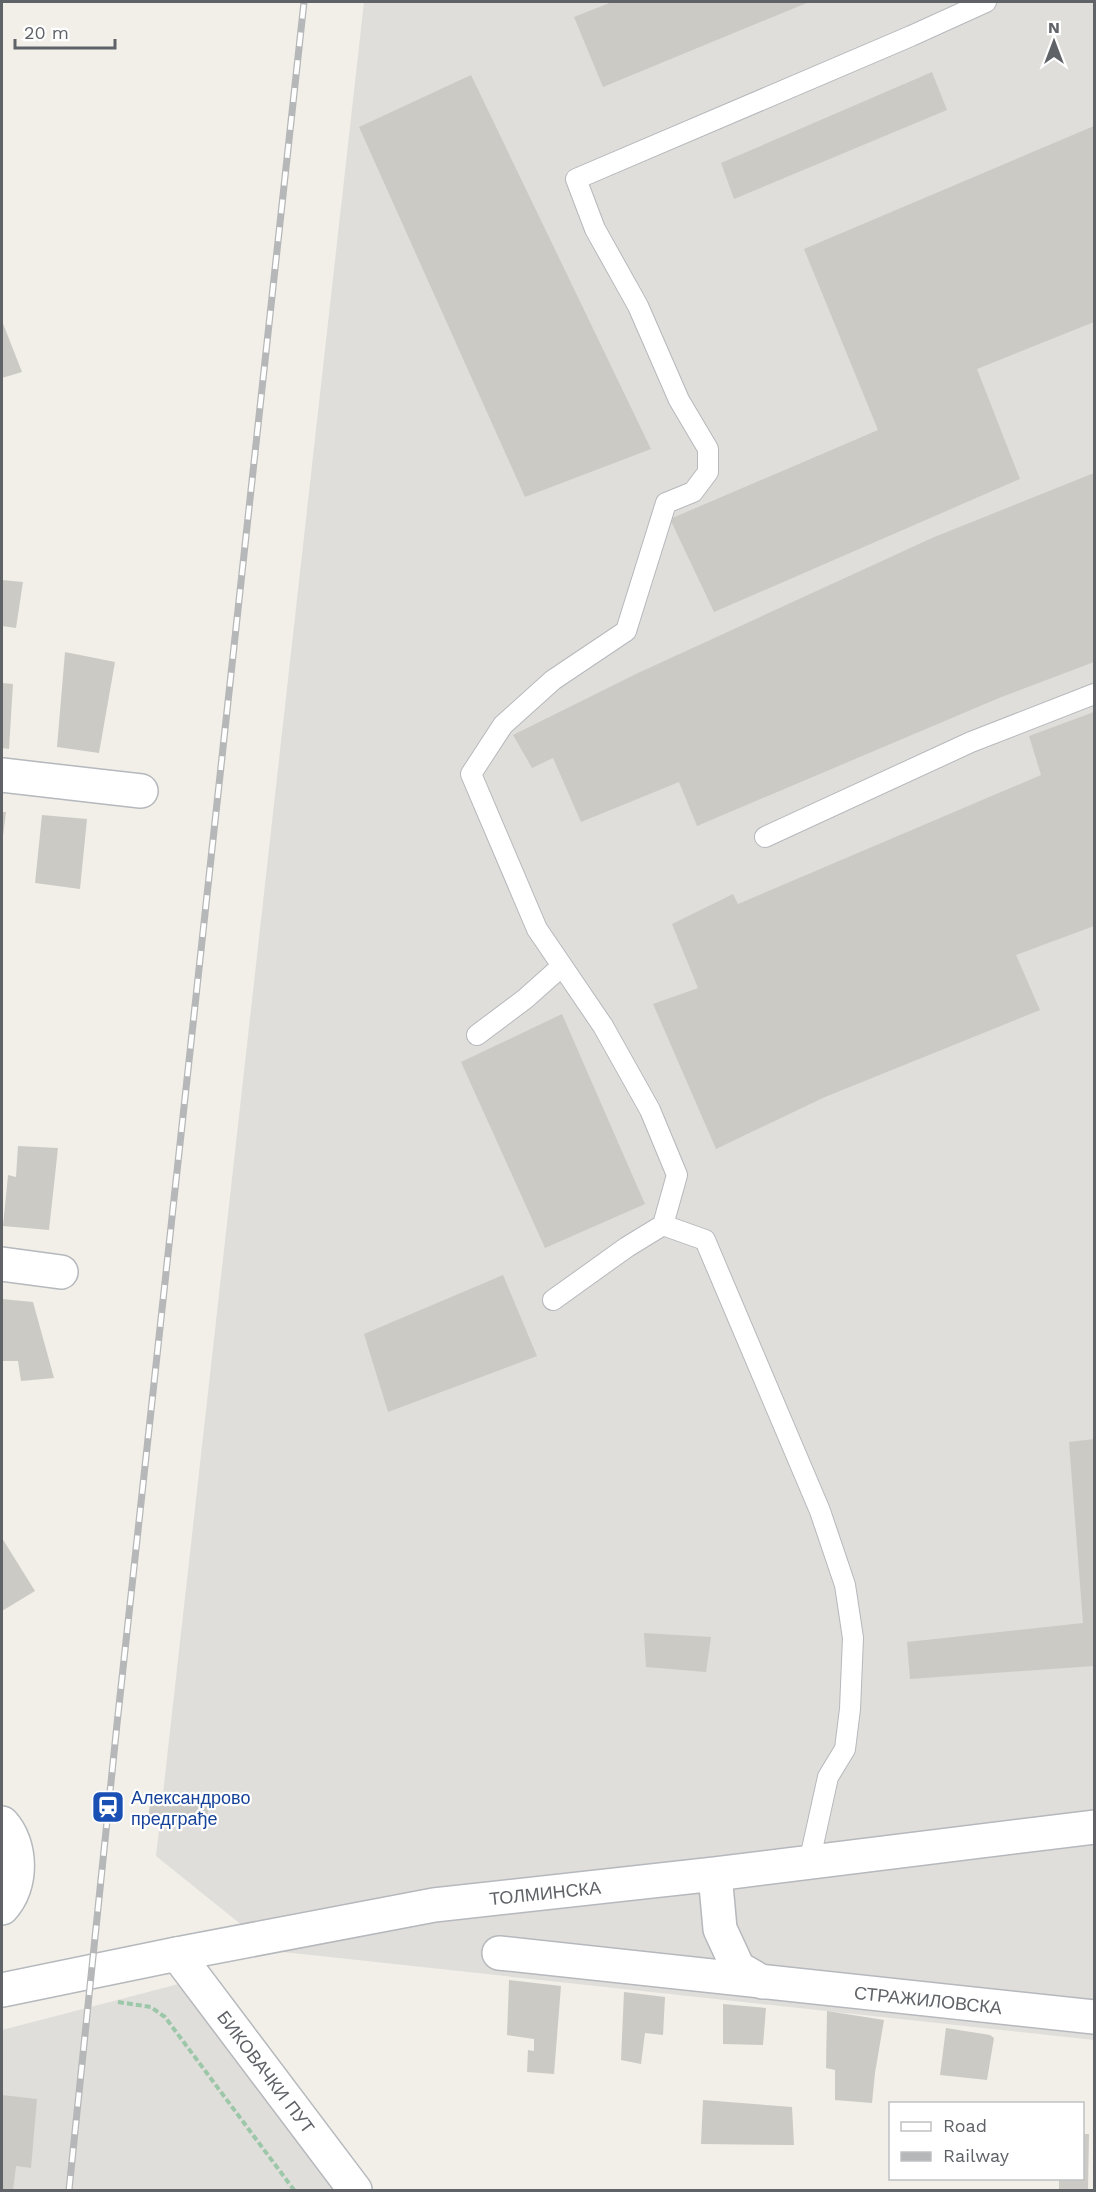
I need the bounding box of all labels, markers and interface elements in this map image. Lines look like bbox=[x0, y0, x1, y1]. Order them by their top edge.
scale bar bbox=[15, 12, 116, 50]
north arrow bbox=[1024, 12, 1084, 72]
text: N bbox=[1048, 18, 1060, 37]
text: 20 m bbox=[24, 22, 69, 43]
place label: Александрово предграђе bbox=[131, 1787, 250, 1829]
station icon: Александрово предграђе bbox=[90, 1789, 126, 1825]
street label: ТОЛМИНСКА bbox=[488, 1877, 602, 1909]
street label: СТРАЖИЛОВСКА bbox=[853, 1982, 1003, 2018]
street label: БИКОВАЧКИ ПУТ bbox=[213, 2007, 319, 2137]
legend bbox=[889, 2102, 1084, 2180]
text: Road bbox=[943, 2115, 987, 2136]
text: Railway bbox=[943, 2145, 1010, 2166]

